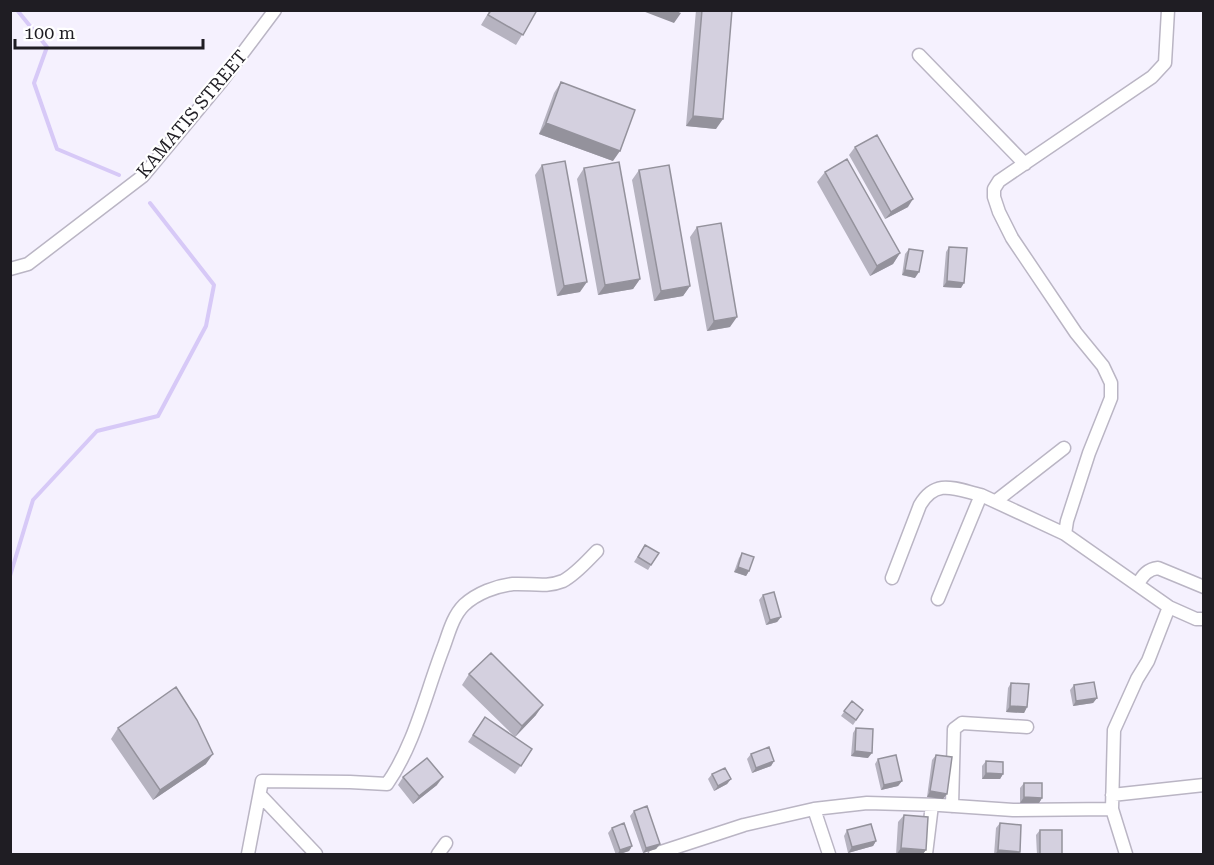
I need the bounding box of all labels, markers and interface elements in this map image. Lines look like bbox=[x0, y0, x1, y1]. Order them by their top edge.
scale bar bbox=[15, 12, 202, 50]
text: 100 m bbox=[24, 22, 75, 43]
street label: KAMATIS STREET bbox=[132, 46, 251, 182]

